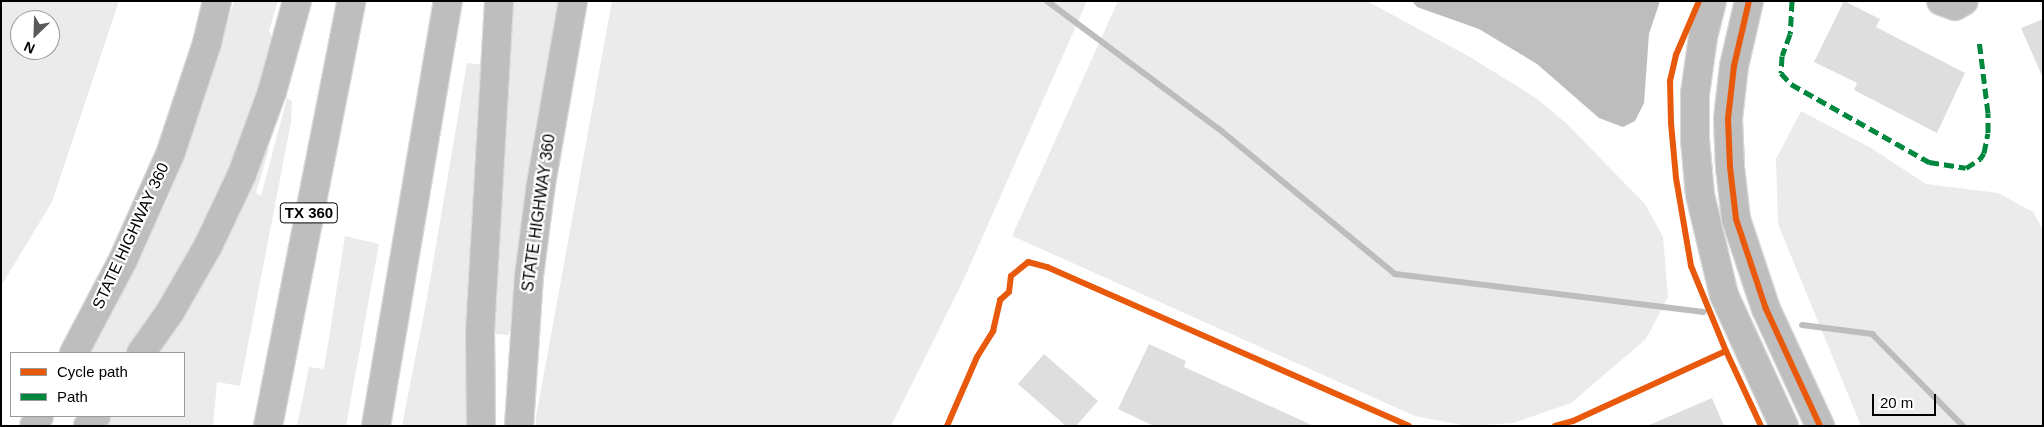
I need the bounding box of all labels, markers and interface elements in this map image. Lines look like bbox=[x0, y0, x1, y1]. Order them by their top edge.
north arrow bbox=[10, 10, 60, 60]
text: N bbox=[21, 38, 37, 57]
street label: STATE HIGHWAY 360 bbox=[518, 133, 560, 293]
street label: STATE HIGHWAY 360 bbox=[89, 160, 173, 312]
road number: TX 360 bbox=[279, 200, 339, 226]
legend bbox=[10, 352, 185, 417]
text: Cycle path bbox=[57, 363, 128, 380]
scale bar bbox=[1874, 384, 1938, 416]
text: Path bbox=[57, 388, 88, 405]
text: 20 m bbox=[1880, 394, 1913, 411]

